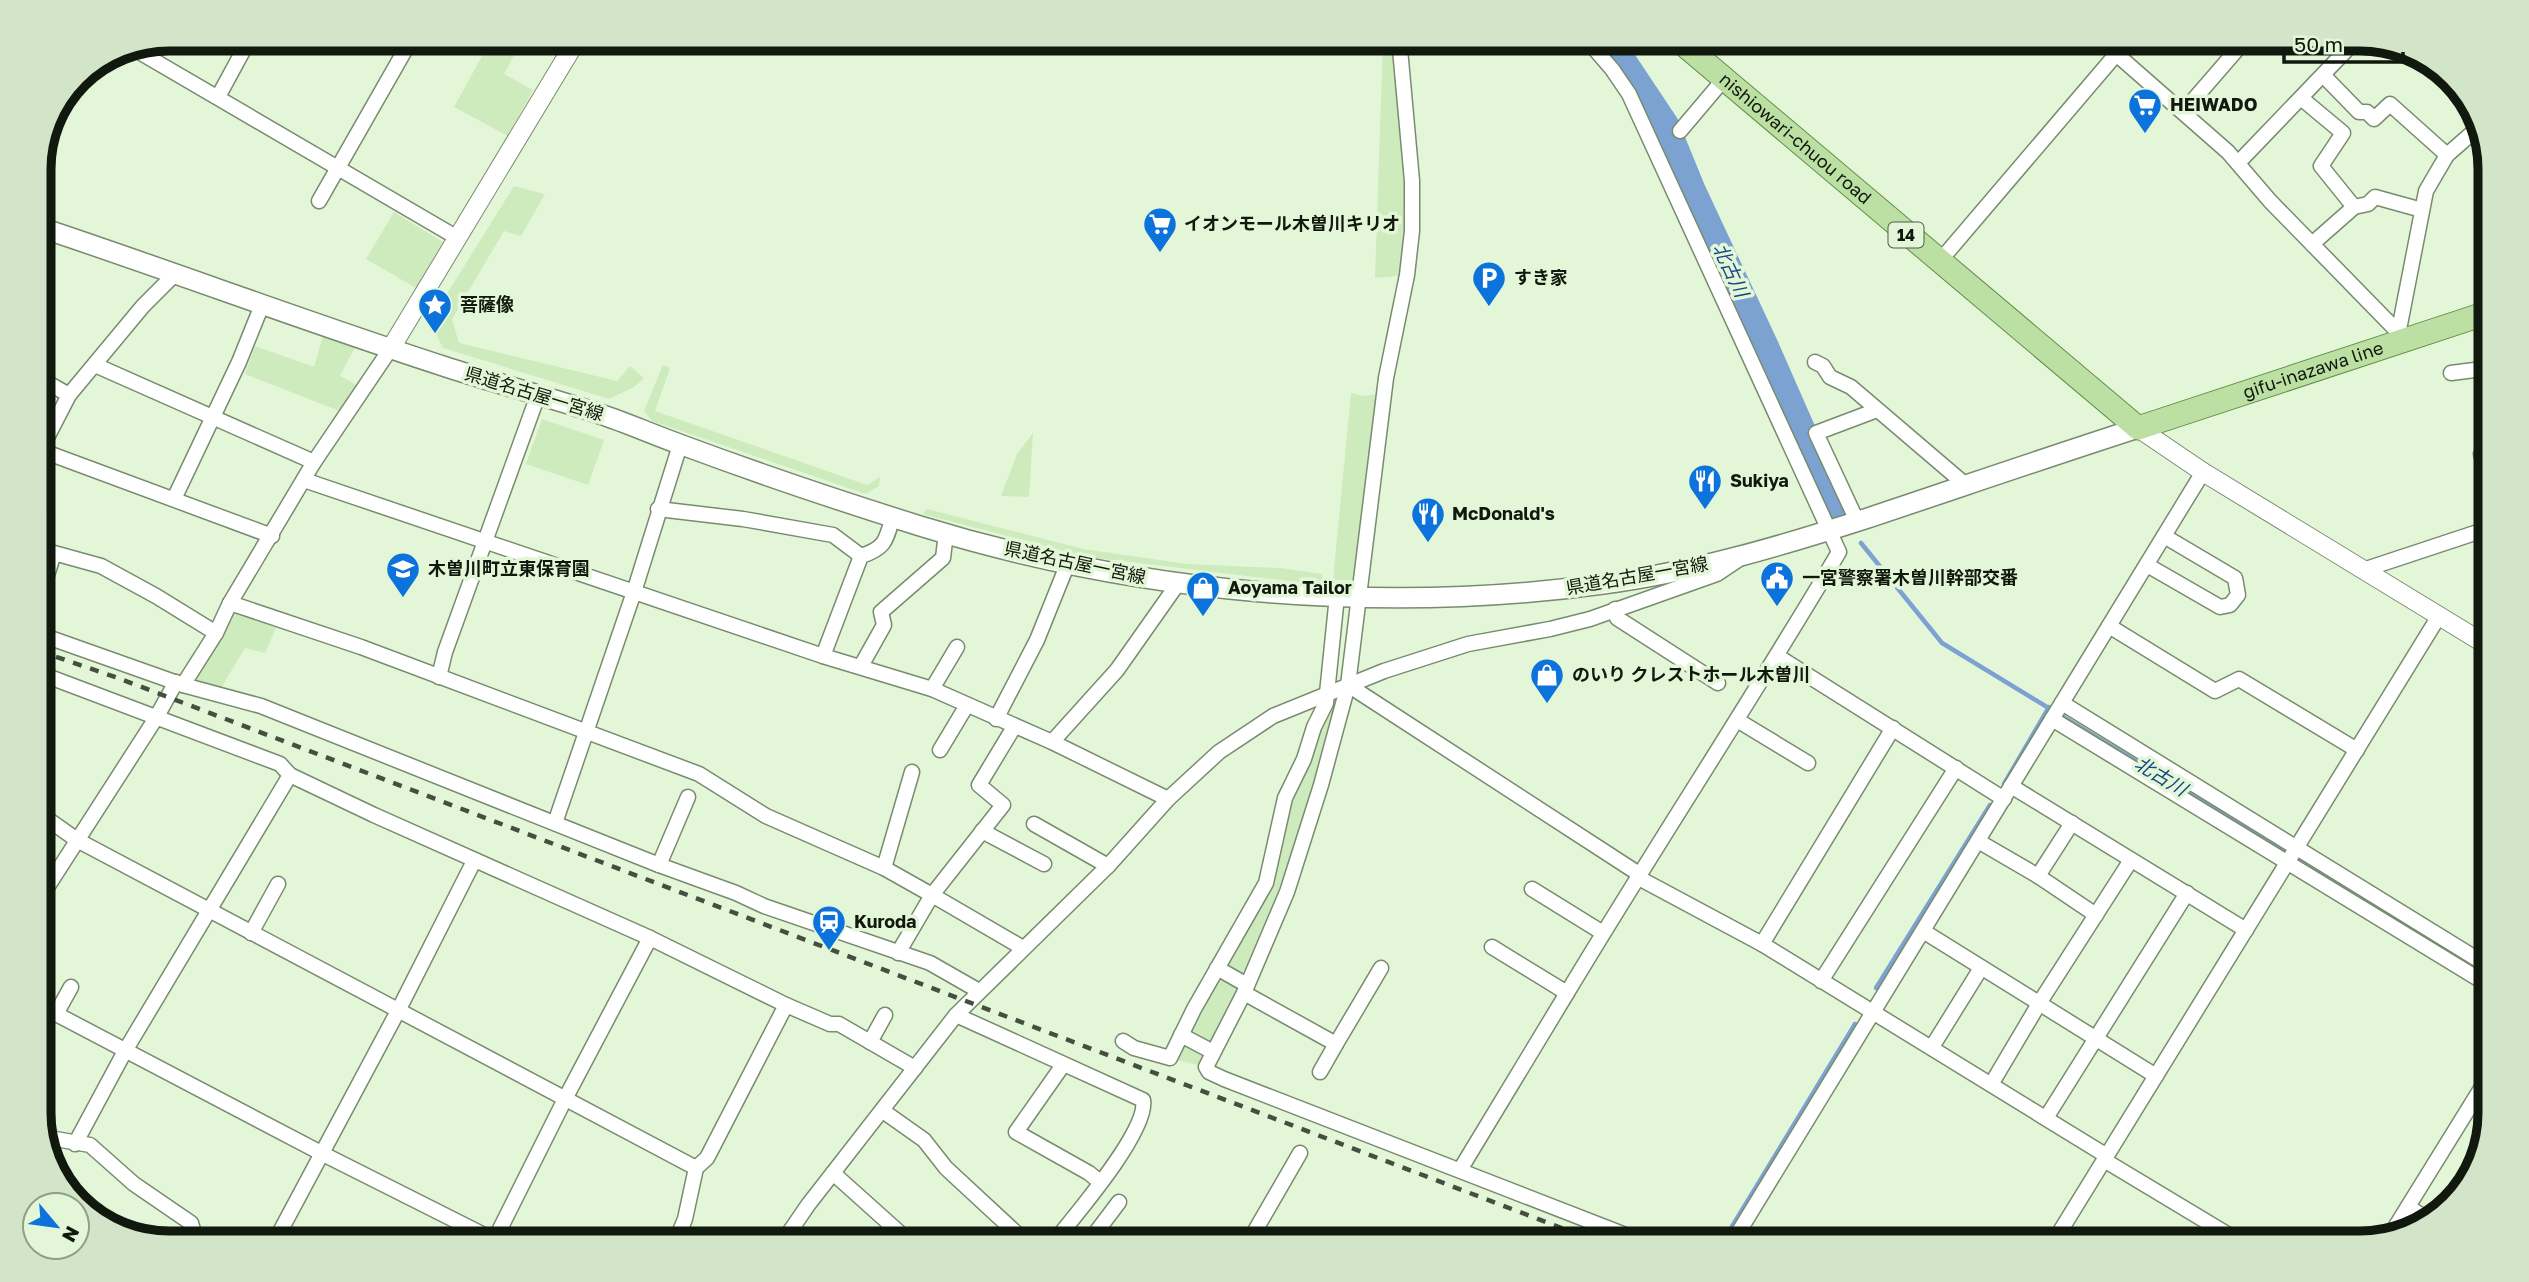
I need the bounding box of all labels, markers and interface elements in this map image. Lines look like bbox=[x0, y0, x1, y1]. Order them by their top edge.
scale bar bbox=[2284, 21, 2403, 65]
text: 50 m bbox=[2294, 31, 2343, 57]
street label: nishiowari-chuou road bbox=[1715, 68, 1876, 208]
supermarket icon: HEIWADO bbox=[2126, 86, 2164, 135]
place label: HEIWADO bbox=[2170, 93, 2258, 115]
supermarket icon: イオンモール木曽川キリオ bbox=[1141, 205, 1179, 254]
place label: イオンモール木曽川キリオ bbox=[1184, 212, 1400, 234]
road number: 14 bbox=[1888, 222, 1924, 247]
water label: 北古川 bbox=[1709, 239, 1755, 302]
parking icon: すき家 bbox=[1470, 259, 1508, 308]
place label: すき家 bbox=[1514, 266, 1568, 288]
place icon: 菩薩像 bbox=[416, 286, 454, 335]
place label: 菩薩像 bbox=[460, 293, 514, 315]
street label: gifu-inazawa line bbox=[2240, 336, 2386, 403]
street label: 県道名古屋一宮線 bbox=[462, 361, 606, 425]
restaurant icon: Sukiya bbox=[1686, 462, 1724, 511]
place label: Sukiya bbox=[1730, 469, 1789, 491]
restaurant icon: McDonald's bbox=[1409, 495, 1447, 544]
place label: McDonald's bbox=[1452, 502, 1555, 524]
street label: 県道名古屋一宮線 bbox=[1002, 536, 1148, 588]
school or university icon: 木曽川町立東保育園 bbox=[384, 550, 422, 599]
street label: 県道名古屋一宮線 bbox=[1564, 552, 1710, 598]
place label: 木曽川町立東保育園 bbox=[428, 557, 590, 579]
public building icon: 一宮警察署木曽川幹部交番 bbox=[1758, 559, 1796, 608]
place label: 一宮警察署木曽川幹部交番 bbox=[1802, 566, 2018, 588]
shop icon: Aoyama Tailor bbox=[1184, 569, 1222, 618]
place label: Aoyama Tailor bbox=[1228, 576, 1352, 598]
shop icon: のいり クレストホール木曽川 bbox=[1528, 656, 1566, 705]
place label: のいり クレストホール木曽川 bbox=[1572, 663, 1811, 685]
water label: 北古川 bbox=[2131, 751, 2193, 801]
station icon: Kuroda bbox=[810, 903, 848, 952]
place label: Kuroda bbox=[854, 910, 917, 932]
north arrow bbox=[21, 1191, 91, 1261]
text: N bbox=[58, 1223, 85, 1246]

